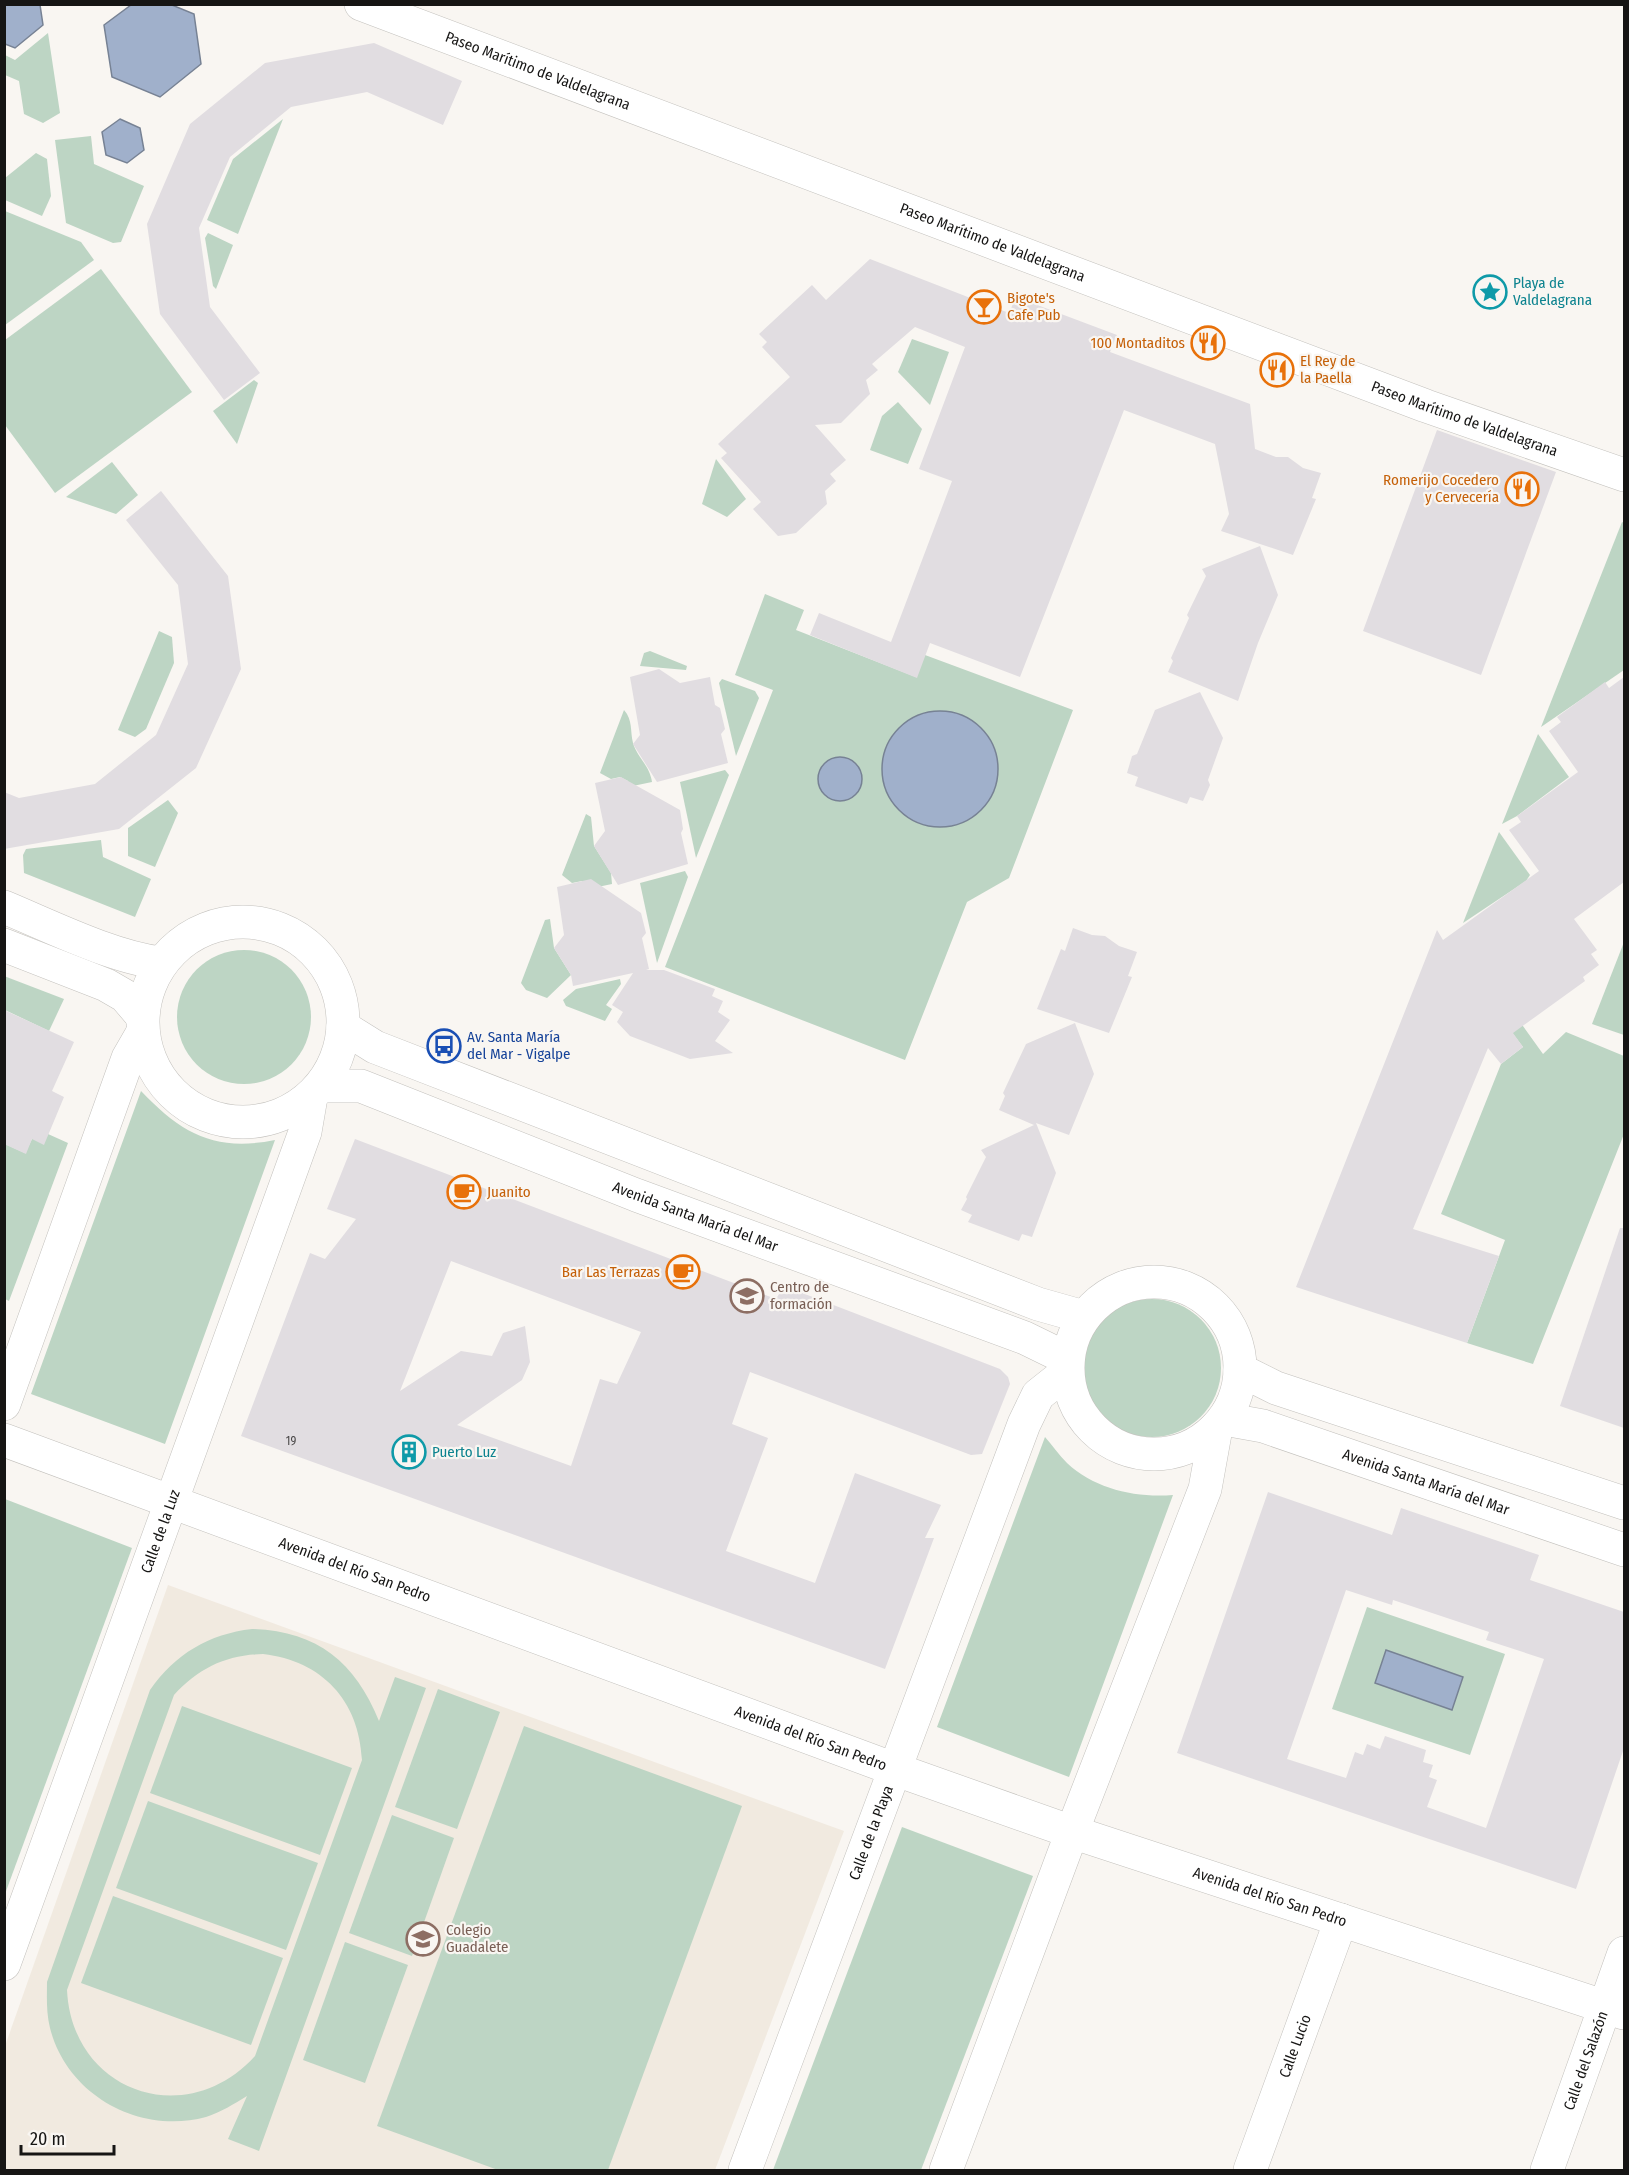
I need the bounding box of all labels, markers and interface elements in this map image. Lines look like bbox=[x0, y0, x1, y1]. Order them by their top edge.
street label: Paseo Marítimo de Valdelagrana bbox=[443, 28, 633, 114]
street label: Paseo Marítimo de Valdelagrana bbox=[897, 199, 1088, 285]
place icon: Playa de Valdelagrana bbox=[1472, 274, 1508, 310]
place label: Playa de Valdelagrana bbox=[1513, 274, 1592, 309]
bar icon: Bigote's Cafe Pub bbox=[966, 289, 1002, 325]
place label: Bigote's Cafe Pub bbox=[1007, 289, 1061, 324]
restaurant icon: 100 Montaditos bbox=[1190, 325, 1226, 361]
place label: 100 Montaditos bbox=[1091, 334, 1185, 352]
restaurant icon: El Rey de la Paella bbox=[1259, 352, 1295, 388]
place label: El Rey de la Paella bbox=[1300, 352, 1355, 387]
street label: Paseo Marítimo de Valdelagrana bbox=[1369, 377, 1560, 460]
place label: Romerijo Cocedero y Cervecería bbox=[1383, 471, 1499, 506]
restaurant icon: Romerijo Cocedero y Cervecería bbox=[1504, 471, 1540, 507]
bus stop icon: Av. Santa María del Mar - Vigalpe bbox=[426, 1028, 462, 1064]
place label: Av. Santa María del Mar - Vigalpe bbox=[467, 1028, 571, 1063]
cafe icon: Juanito bbox=[446, 1174, 482, 1210]
street label: Avenida Santa María del Mar bbox=[610, 1178, 781, 1256]
place label: Juanito bbox=[487, 1183, 531, 1201]
cafe icon: Bar Las Terrazas bbox=[665, 1254, 701, 1290]
place label: Bar Las Terrazas bbox=[562, 1263, 660, 1281]
school or university icon: Centro de formación bbox=[729, 1278, 765, 1314]
place label: Centro de formación bbox=[770, 1278, 832, 1313]
house number: 19 bbox=[286, 1434, 296, 1448]
building icon: Puerto Luz bbox=[391, 1434, 427, 1470]
place label: Puerto Luz bbox=[432, 1443, 496, 1461]
street label: Avenida Santa María del Mar bbox=[1340, 1445, 1513, 1519]
street label: Calle de la Luz bbox=[137, 1487, 184, 1576]
street label: Avenida del Río San Pedro bbox=[276, 1533, 433, 1606]
street label: Avenida del Río San Pedro bbox=[732, 1702, 889, 1775]
street label: Calle de la Playa bbox=[845, 1783, 897, 1883]
street label: Avenida del Río San Pedro bbox=[1191, 1863, 1349, 1931]
school or university icon: Colegio Guadalete bbox=[405, 1921, 441, 1957]
place label: Colegio Guadalete bbox=[446, 1921, 508, 1956]
street label: Calle del Salazón bbox=[1560, 2009, 1612, 2113]
street label: Calle Lucio bbox=[1275, 2012, 1315, 2080]
scale bar bbox=[21, 2118, 114, 2156]
text: 20 m bbox=[30, 2128, 65, 2150]

